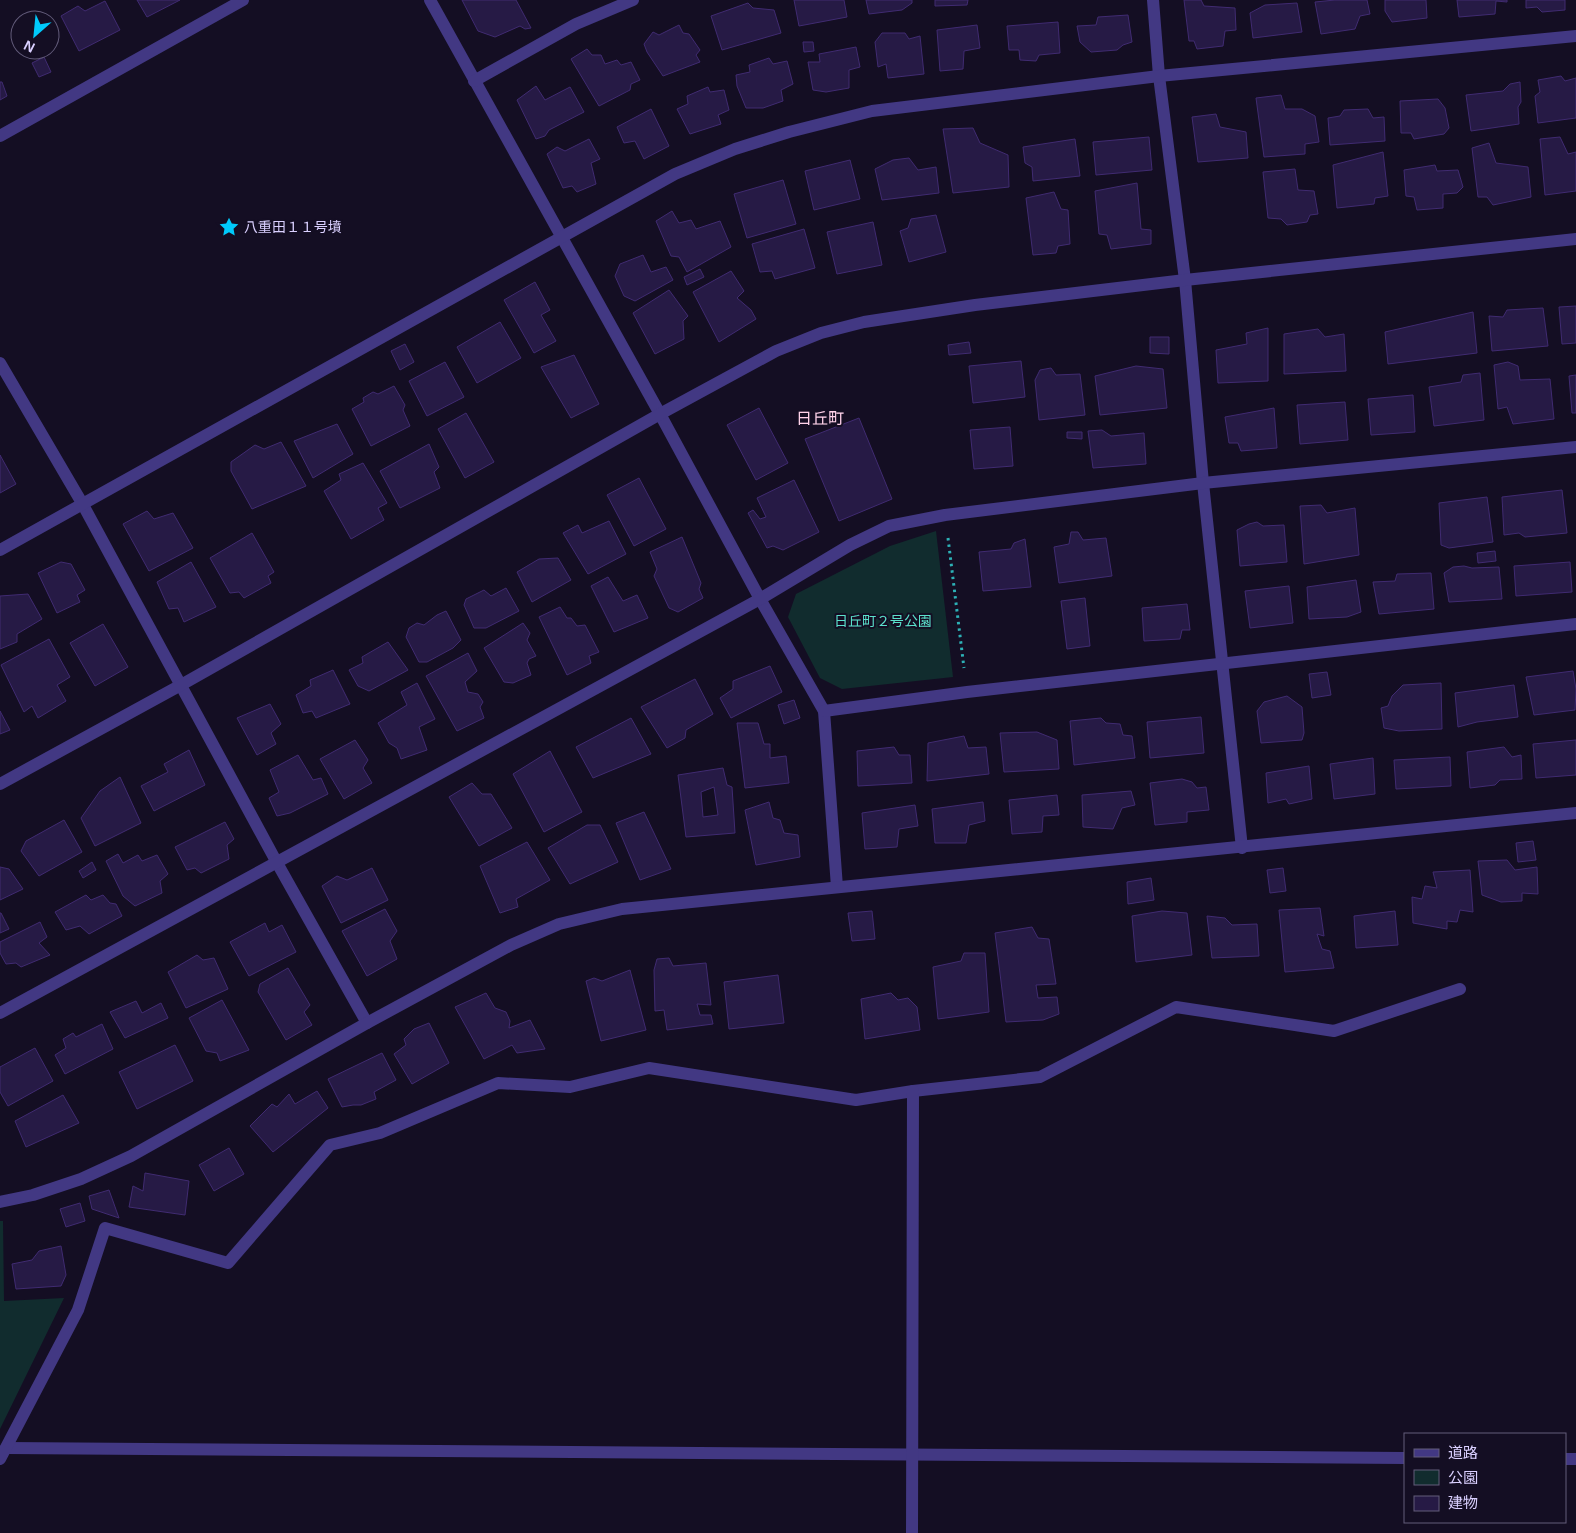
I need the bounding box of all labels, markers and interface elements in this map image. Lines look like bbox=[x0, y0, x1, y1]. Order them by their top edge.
north arrow bbox=[10, 10, 60, 60]
text: N bbox=[21, 37, 37, 56]
place icon: 八重田１１号墳 bbox=[218, 216, 240, 238]
place label: 八重田１１号墳 bbox=[244, 219, 342, 235]
district label: 日丘町 bbox=[796, 410, 844, 427]
park label: 日丘町２号公園 bbox=[834, 613, 932, 629]
legend bbox=[1404, 1433, 1566, 1523]
text: 道路 bbox=[1448, 1444, 1478, 1461]
text: 公園 bbox=[1448, 1469, 1478, 1486]
text: 建物 bbox=[1448, 1494, 1478, 1511]

